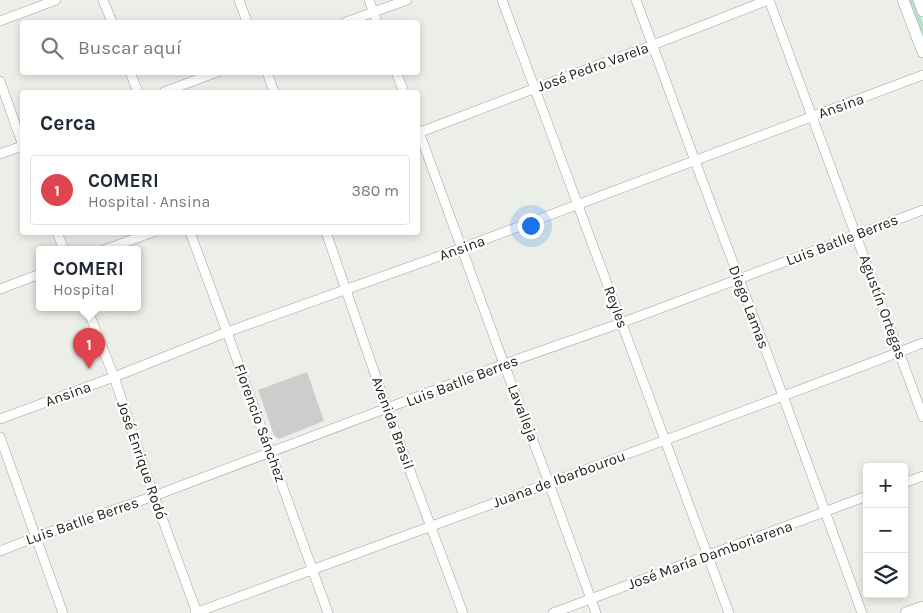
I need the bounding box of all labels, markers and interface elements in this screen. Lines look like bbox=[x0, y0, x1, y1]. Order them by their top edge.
search box bbox=[20, 20, 420, 75]
icon: search bbox=[38, 34, 66, 62]
text: Buscar aquí bbox=[78, 37, 182, 59]
street label: José Pedro Varela bbox=[535, 38, 651, 96]
street label: Ansina bbox=[816, 89, 866, 123]
text: Cerca bbox=[40, 111, 96, 135]
text: COMERI bbox=[88, 170, 159, 192]
text: 1 bbox=[54, 181, 60, 200]
text: 380 m bbox=[351, 181, 399, 200]
text: Hospital · Ansina bbox=[88, 192, 210, 211]
street label: Luis Batlle Berres bbox=[784, 210, 900, 270]
your location bbox=[518, 213, 544, 239]
street label: Ansina bbox=[437, 231, 487, 265]
popup bbox=[36, 246, 141, 311]
street label: Agustín Ortegas bbox=[856, 252, 910, 362]
text: COMERI bbox=[53, 258, 124, 280]
street label: Diego Lamas bbox=[725, 263, 773, 351]
text: Hospital bbox=[53, 280, 114, 299]
street label: Reyles bbox=[600, 283, 632, 331]
pin: 1 bbox=[73, 328, 105, 369]
street label: Luis Batlle Berres bbox=[404, 351, 520, 411]
street label: Florencio Sánchez bbox=[230, 361, 290, 485]
street label: Avenida Brasil bbox=[368, 374, 418, 472]
street label: Ansina bbox=[43, 377, 93, 411]
street label: Lavalleja bbox=[504, 382, 542, 444]
street label: José Enrique Rodó bbox=[113, 398, 171, 522]
street label: Juana de Ibarbourou bbox=[490, 447, 628, 511]
map controls bbox=[863, 463, 908, 598]
button: + bbox=[863, 463, 908, 508]
street label: Luis Batlle Berres bbox=[23, 493, 141, 549]
button: − bbox=[863, 508, 908, 553]
street label: José María Damboriarena bbox=[625, 517, 795, 593]
button: layers bbox=[863, 553, 908, 598]

